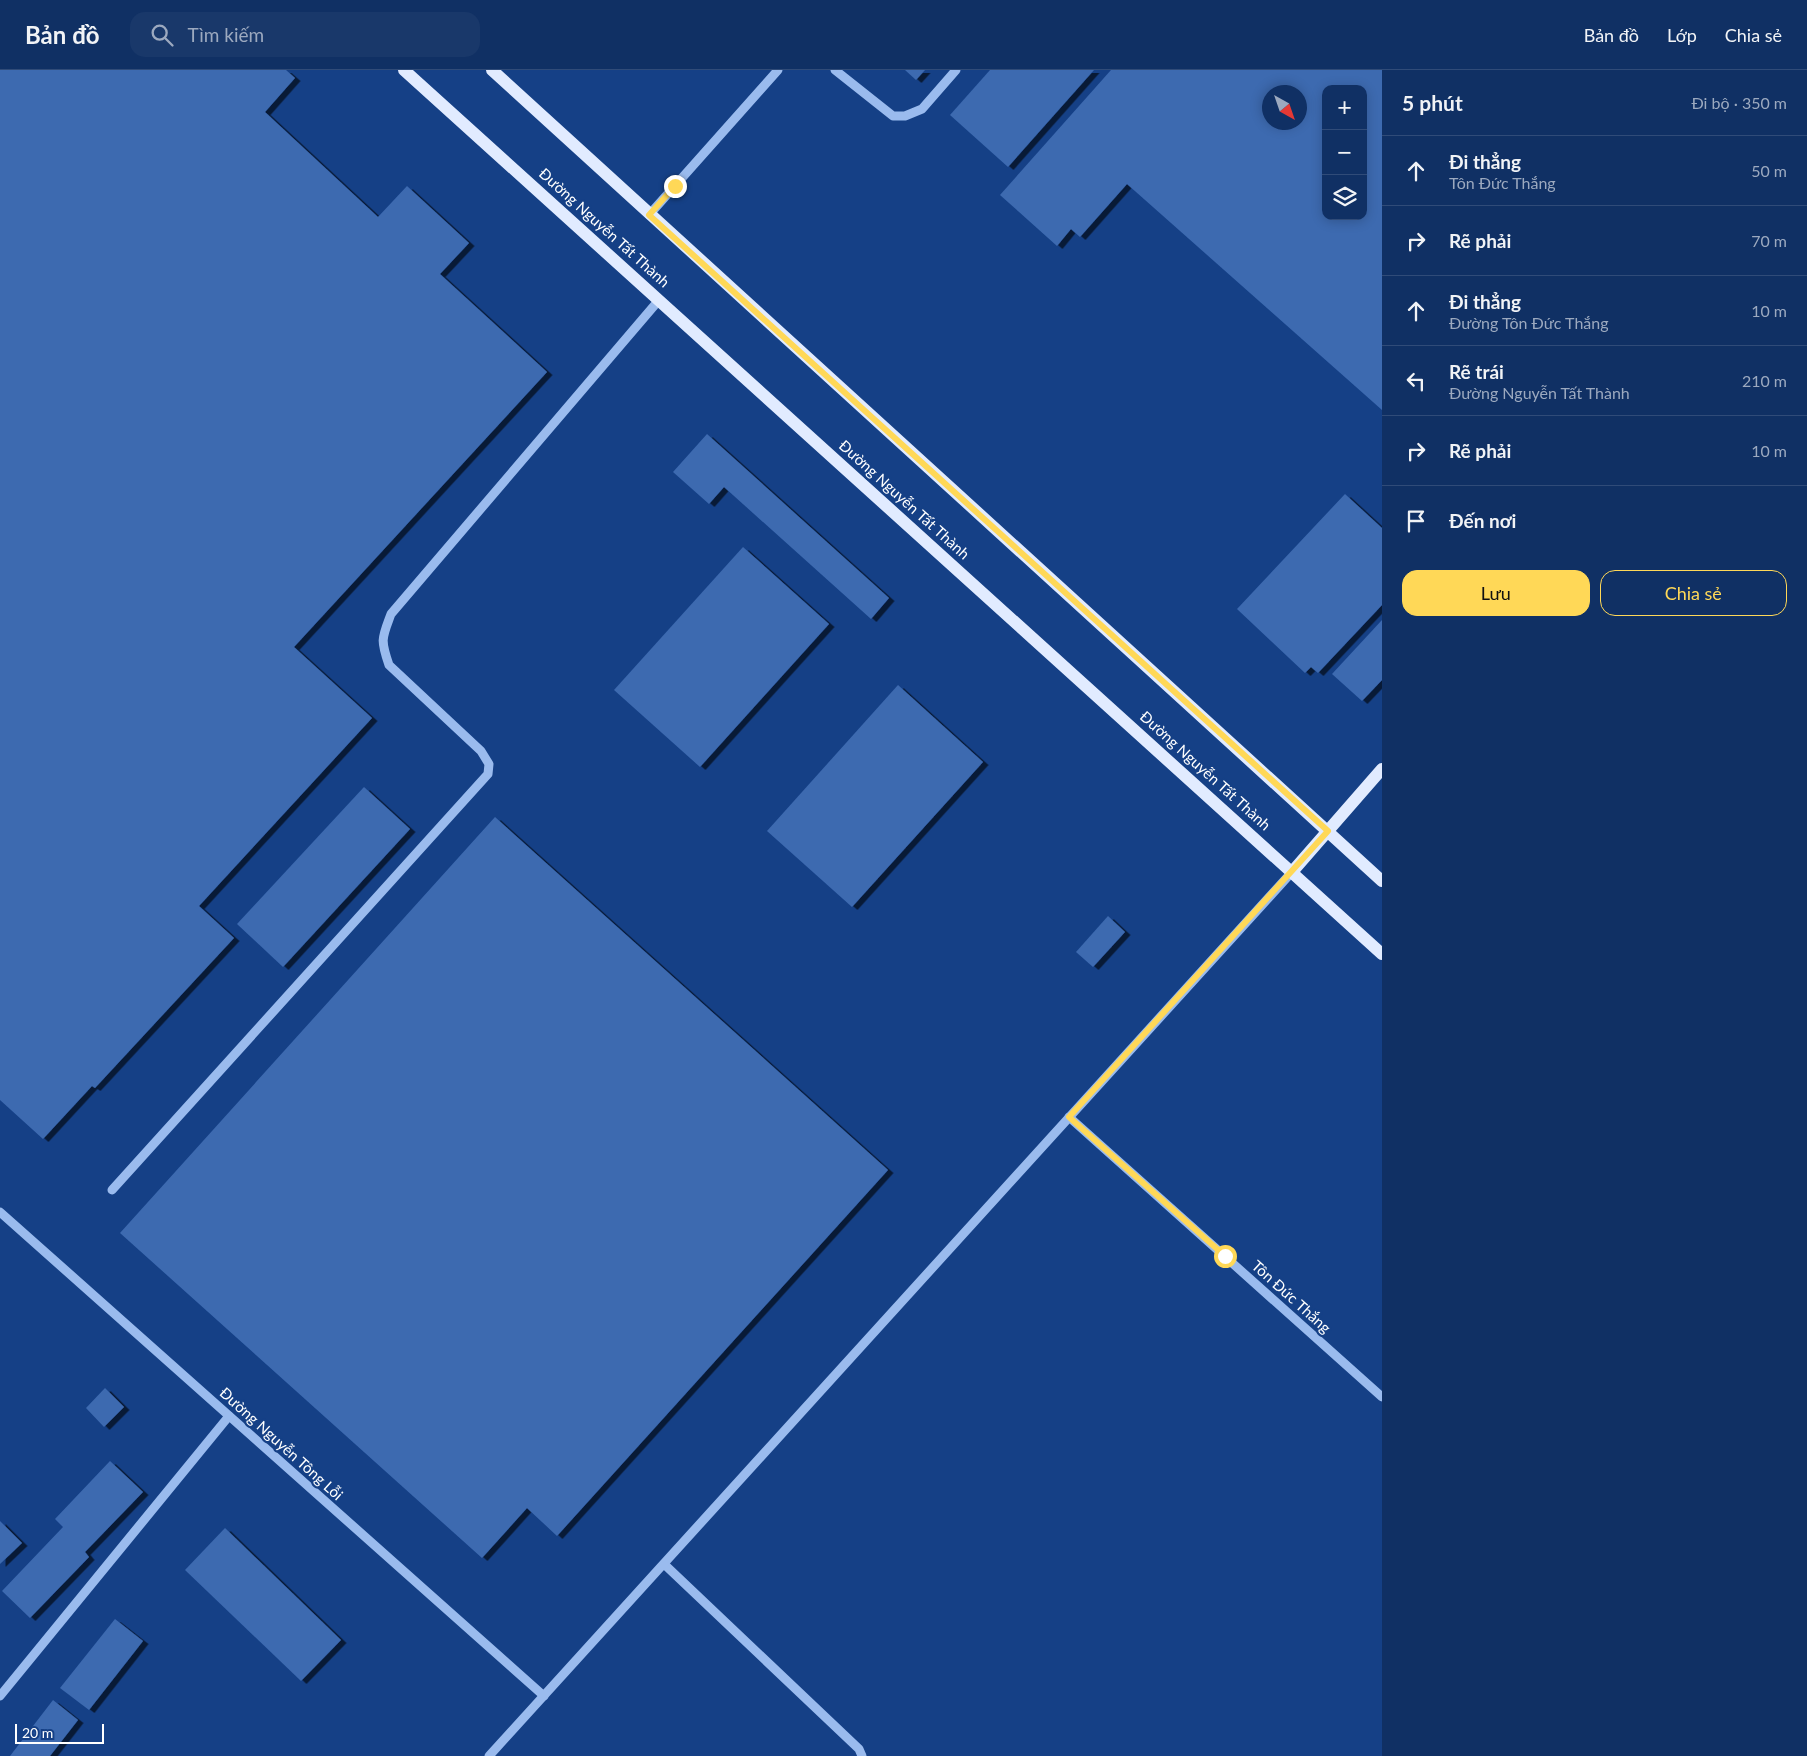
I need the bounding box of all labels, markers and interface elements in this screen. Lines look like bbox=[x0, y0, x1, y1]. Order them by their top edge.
search box bbox=[130, 12, 480, 57]
text: Bản đồ bbox=[25, 20, 100, 49]
icon: search bbox=[148, 21, 176, 49]
text: Tìm kiếm bbox=[188, 23, 264, 46]
text: Bản đồ bbox=[1584, 24, 1639, 46]
text: Lớp bbox=[1667, 24, 1697, 46]
text: Chia sẻ bbox=[1725, 24, 1782, 46]
north arrow bbox=[1262, 85, 1307, 130]
map controls bbox=[1322, 85, 1367, 220]
button: + bbox=[1322, 85, 1367, 130]
text: 5 phút bbox=[1402, 90, 1463, 115]
text: Đi bộ · 350 m bbox=[1691, 93, 1787, 112]
button: − bbox=[1322, 130, 1367, 175]
text: Đi thẳng bbox=[1449, 150, 1521, 173]
icon: ahead bbox=[1402, 157, 1430, 185]
text: 50 m bbox=[1751, 161, 1787, 180]
street label: Đường Nguyễn Tất Thành bbox=[536, 164, 674, 291]
text: Tôn Đức Thắng bbox=[1449, 173, 1556, 192]
route end bbox=[664, 175, 687, 198]
button: layers bbox=[1322, 175, 1367, 220]
icon: right bbox=[1402, 227, 1430, 255]
text: Rẽ phải bbox=[1449, 229, 1511, 252]
text: 70 m bbox=[1751, 231, 1787, 250]
text: Đi thẳng bbox=[1449, 290, 1521, 313]
icon: ahead bbox=[1402, 297, 1430, 325]
text: 10 m bbox=[1751, 301, 1787, 320]
text: Đường Tôn Đức Thắng bbox=[1449, 313, 1609, 332]
text: Rẽ trái bbox=[1449, 360, 1504, 383]
icon: left bbox=[1402, 367, 1430, 395]
text: 210 m bbox=[1742, 371, 1787, 390]
text: Đường Nguyễn Tất Thành bbox=[1449, 383, 1630, 402]
street label: Đường Nguyễn Tất Thành bbox=[836, 436, 974, 563]
icon: right bbox=[1402, 437, 1430, 465]
text: Rẽ phải bbox=[1449, 439, 1511, 462]
text: 10 m bbox=[1751, 441, 1787, 460]
icon: arrive bbox=[1402, 507, 1430, 535]
text: Đến nơi bbox=[1449, 509, 1516, 532]
button: Lưu bbox=[1402, 570, 1590, 616]
button: Chia sẻ bbox=[1600, 570, 1787, 616]
street label: Đường Nguyễn Tất Thành bbox=[1137, 707, 1275, 834]
route start bbox=[1214, 1245, 1237, 1268]
street label: Tôn Đức Thắng bbox=[1248, 1256, 1335, 1337]
street label: Đường Nguyễn Tông Lỗi bbox=[216, 1383, 347, 1503]
scale bar bbox=[15, 1721, 104, 1744]
text: 20 m bbox=[22, 1724, 53, 1741]

